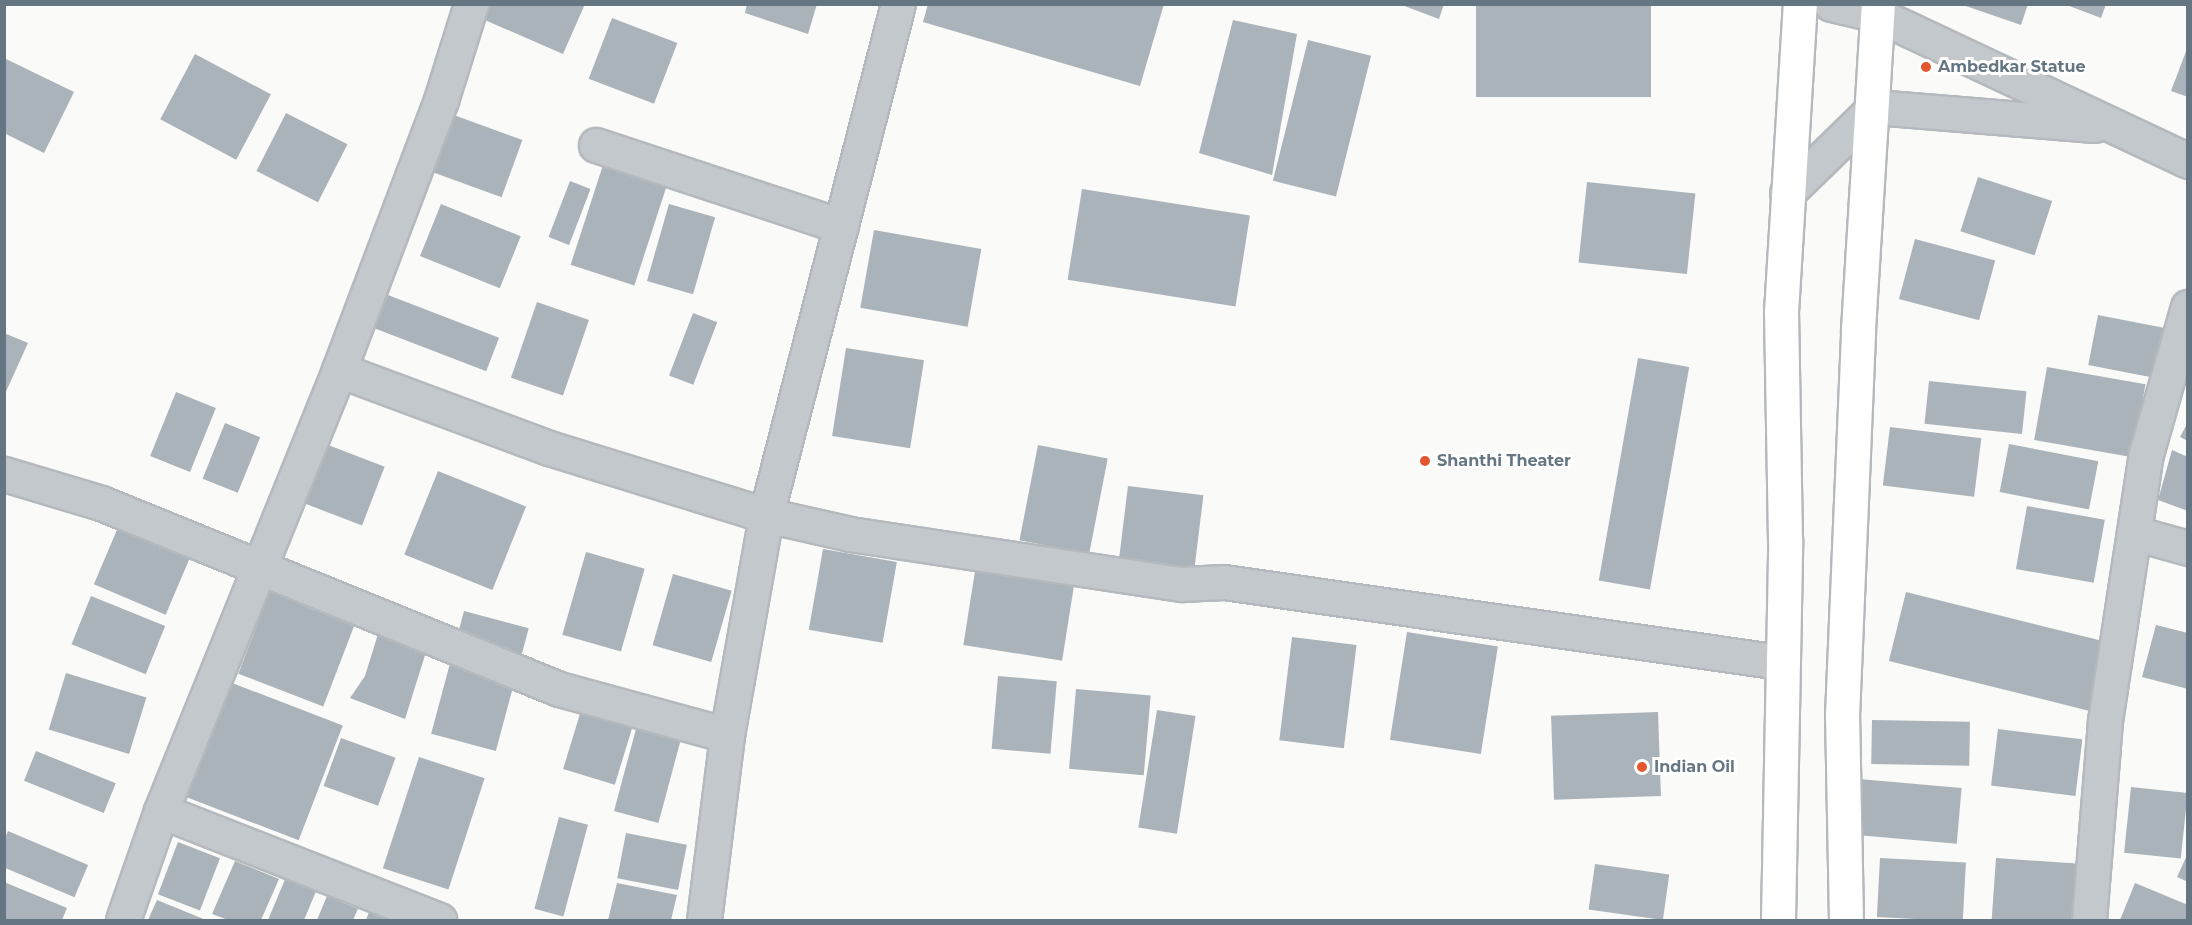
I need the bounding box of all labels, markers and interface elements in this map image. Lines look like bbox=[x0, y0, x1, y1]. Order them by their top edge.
place label: Ambedkar Statue bbox=[1938, 57, 2086, 77]
marker: Ambedkar Statue bbox=[1919, 60, 1933, 74]
place label: Shanthi Theater bbox=[1437, 451, 1571, 471]
marker: Shanthi Theater bbox=[1418, 454, 1432, 468]
place label: Indian Oil bbox=[1654, 757, 1735, 777]
marker: Indian Oil bbox=[1635, 760, 1649, 774]

